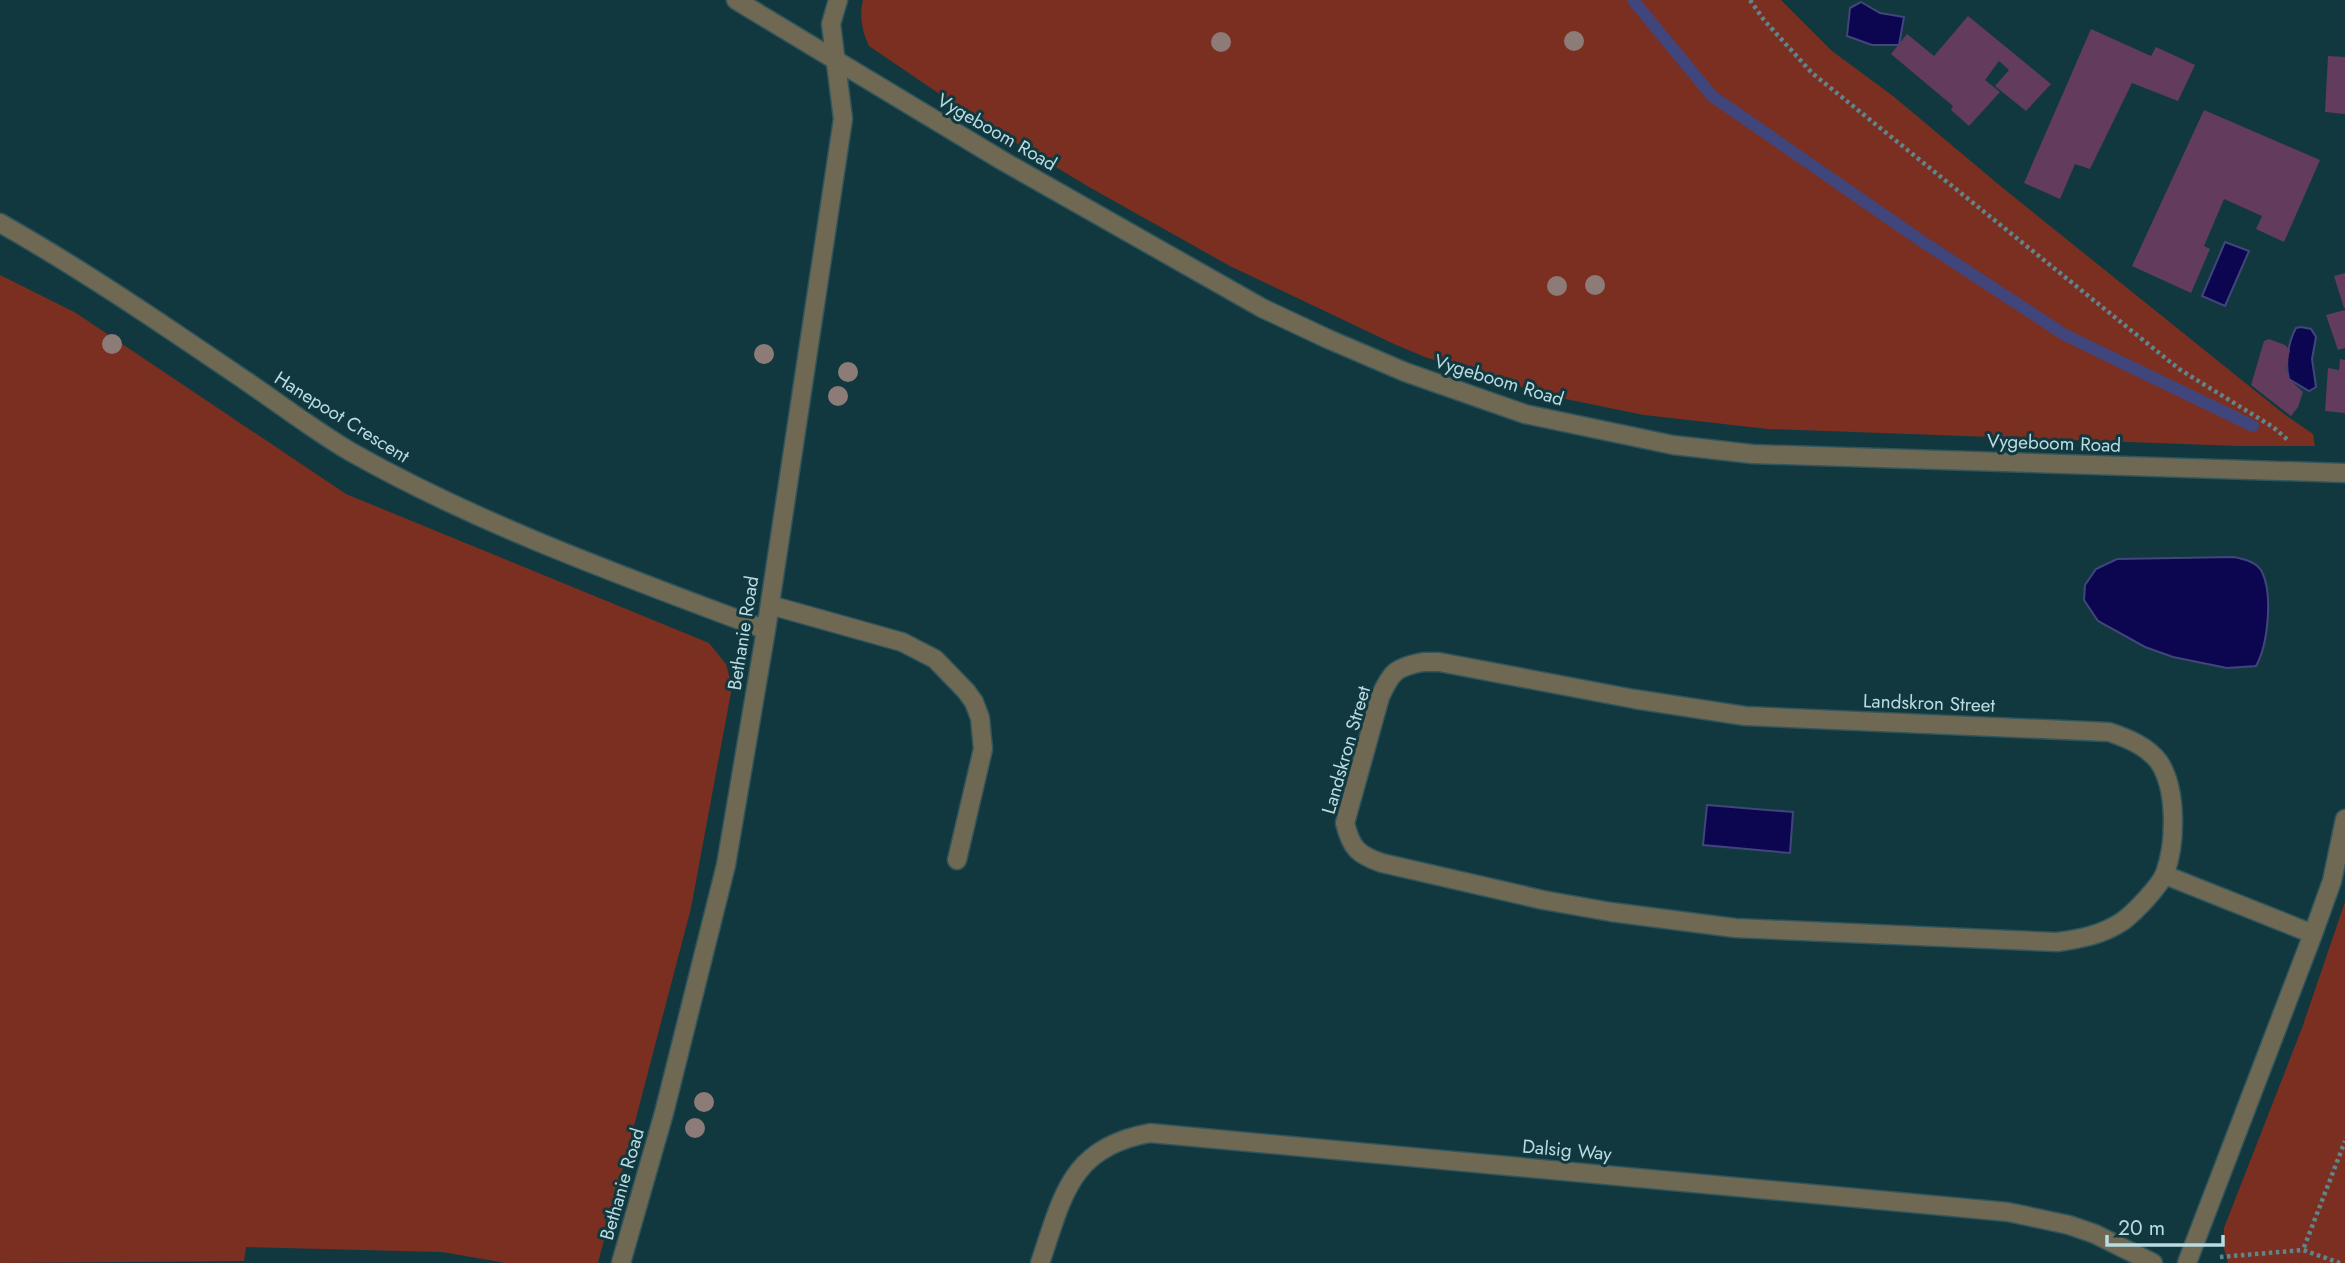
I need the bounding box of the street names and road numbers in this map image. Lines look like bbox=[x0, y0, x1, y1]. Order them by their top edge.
street label: Vygeboom Road bbox=[932, 87, 1062, 177]
street label: Vygeboom Road bbox=[1431, 347, 1567, 413]
street label: Hanepoot Crescent bbox=[269, 365, 415, 470]
street label: Vygeboom Road bbox=[1986, 427, 2122, 459]
street label: Bethanie Road bbox=[721, 574, 765, 692]
street label: Landskron Street bbox=[1315, 682, 1377, 817]
street label: Landskron Street bbox=[1862, 687, 1996, 719]
street label: Bethanie Road bbox=[593, 1125, 651, 1243]
street label: Dalsig Way bbox=[1521, 1133, 1614, 1167]

